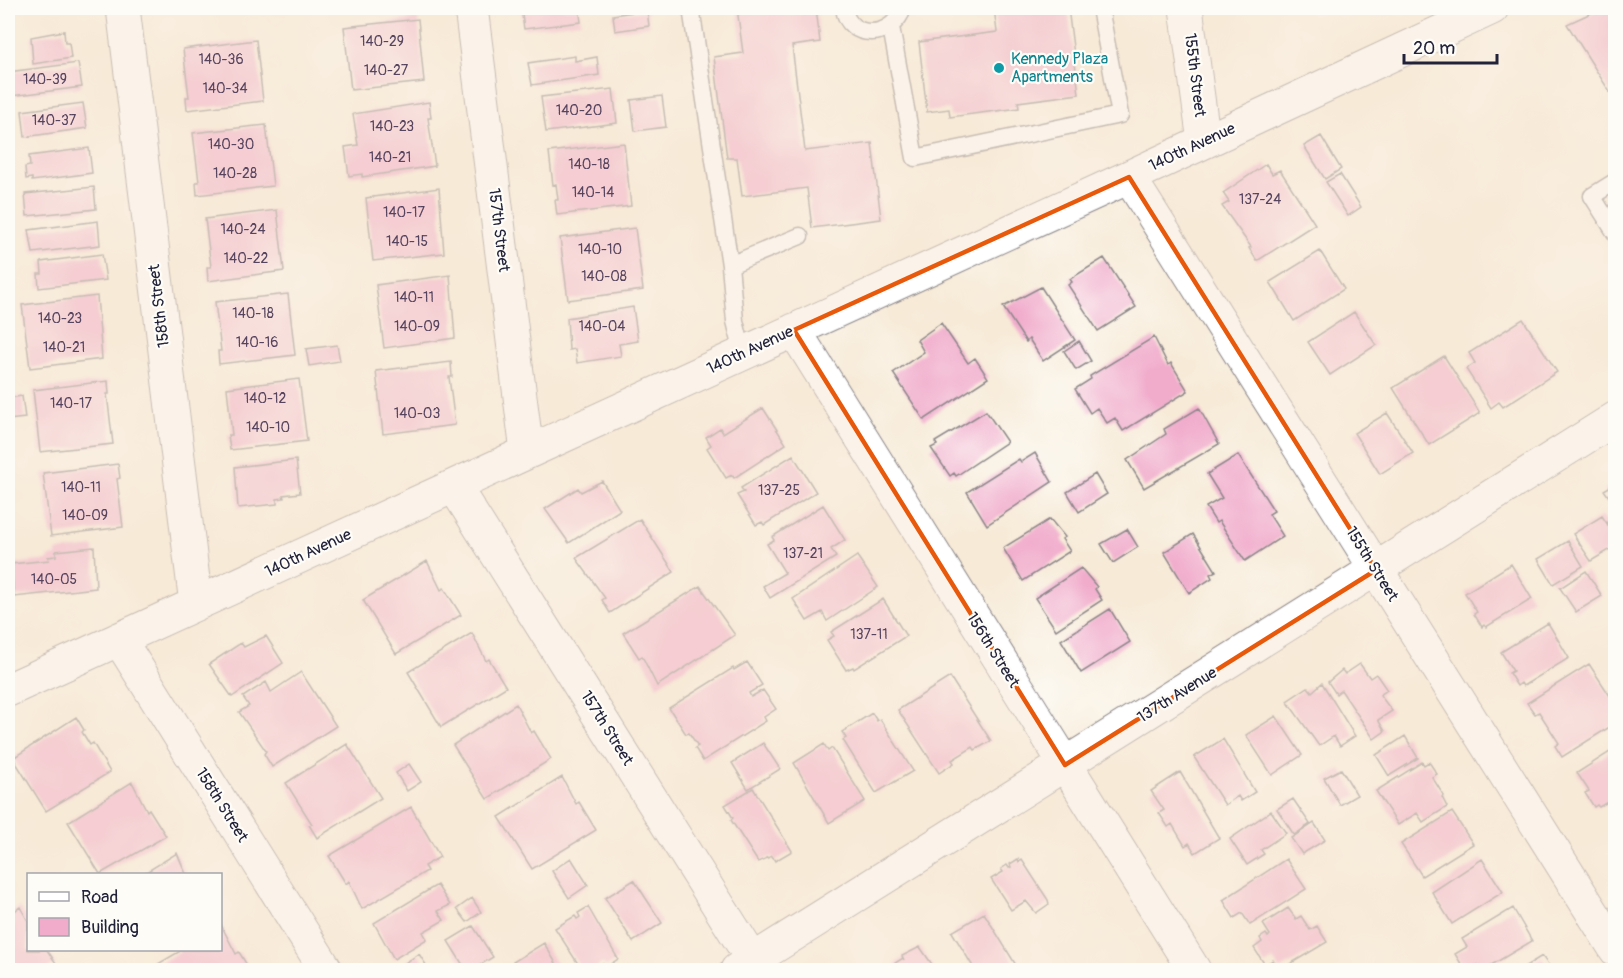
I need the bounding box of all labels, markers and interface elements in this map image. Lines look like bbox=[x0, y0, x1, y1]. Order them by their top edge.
scale bar bbox=[1404, 27, 1497, 65]
street label: 155th Street bbox=[1180, 32, 1210, 119]
house number: 140-29 bbox=[360, 33, 404, 50]
text: 20 m bbox=[1413, 37, 1455, 60]
place label: Kennedy Plaza Apartments bbox=[1011, 49, 1108, 87]
house number: 140-36 bbox=[198, 51, 244, 68]
marker: Kennedy Plaza Apartments bbox=[992, 61, 1006, 75]
house number: 140-27 bbox=[364, 62, 409, 79]
house number: 140-39 bbox=[23, 71, 67, 88]
house number: 140-34 bbox=[202, 80, 248, 97]
house number: 140-20 bbox=[556, 102, 602, 119]
house number: 140-37 bbox=[32, 112, 77, 129]
house number: 140-23 bbox=[370, 118, 414, 135]
street label: 140th Avenue bbox=[1146, 118, 1239, 176]
house number: 140-30 bbox=[208, 136, 254, 153]
house number: 140-21 bbox=[369, 149, 411, 166]
house number: 140-18 bbox=[568, 156, 610, 173]
house number: 140-28 bbox=[213, 165, 257, 182]
house number: 140-14 bbox=[572, 184, 614, 201]
street label: 157th Street bbox=[484, 187, 514, 274]
house number: 137-24 bbox=[1239, 191, 1281, 208]
house number: 140-17 bbox=[383, 204, 426, 221]
house number: 140-24 bbox=[220, 221, 266, 238]
house number: 140-15 bbox=[386, 233, 428, 250]
house number: 140-10 bbox=[578, 241, 622, 258]
house number: 140-22 bbox=[224, 250, 269, 267]
street label: 158th Street bbox=[144, 263, 174, 349]
house number: 140-08 bbox=[581, 268, 627, 285]
house number: 140-11 bbox=[394, 289, 434, 306]
house number: 140-18 bbox=[232, 305, 274, 322]
house number: 140-23 bbox=[38, 310, 82, 327]
house number: 140-09 bbox=[394, 318, 440, 335]
house number: 140-04 bbox=[579, 318, 625, 335]
street label: 140th Avenue bbox=[704, 321, 797, 379]
house number: 140-16 bbox=[236, 334, 278, 351]
house number: 140-21 bbox=[43, 339, 85, 356]
house number: 140-12 bbox=[244, 390, 286, 407]
house number: 140-17 bbox=[50, 395, 93, 412]
house number: 140-03 bbox=[394, 405, 440, 422]
house number: 140-10 bbox=[246, 419, 290, 436]
house number: 140-11 bbox=[61, 479, 101, 496]
house number: 137-25 bbox=[758, 482, 800, 499]
house number: 140-09 bbox=[62, 507, 108, 524]
street label: 155th Street bbox=[1341, 523, 1403, 606]
street label: 140th Avenue bbox=[262, 524, 355, 582]
house number: 137-21 bbox=[783, 545, 823, 562]
house number: 140-05 bbox=[31, 571, 77, 588]
street label: 156th Street bbox=[962, 609, 1024, 692]
house number: 137-11 bbox=[850, 626, 888, 643]
street label: 137th Avenue bbox=[1133, 663, 1221, 727]
street label: 157th Street bbox=[576, 687, 638, 769]
street label: 158th Street bbox=[191, 764, 253, 846]
legend bbox=[27, 873, 222, 951]
text: Road bbox=[81, 886, 118, 909]
text: Building bbox=[81, 916, 139, 939]

